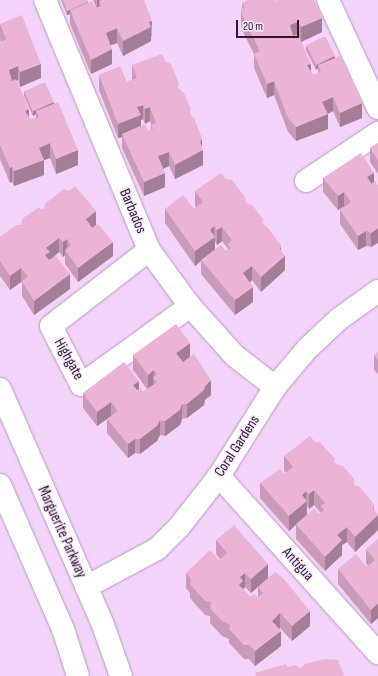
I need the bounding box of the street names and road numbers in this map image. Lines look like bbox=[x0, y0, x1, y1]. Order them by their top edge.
street label: Barbados bbox=[116, 186, 150, 236]
street label: Highgate bbox=[50, 335, 88, 383]
street label: Coral Gardens bbox=[210, 412, 264, 480]
street label: Marguerite Parkway bbox=[34, 483, 90, 581]
street label: Antigua bbox=[278, 544, 318, 584]

